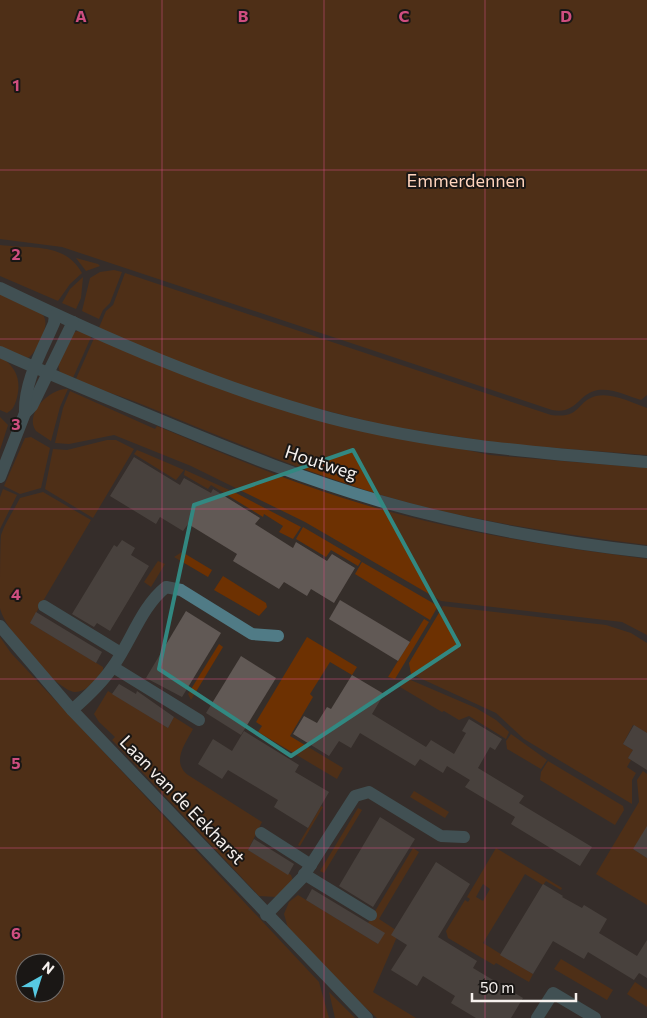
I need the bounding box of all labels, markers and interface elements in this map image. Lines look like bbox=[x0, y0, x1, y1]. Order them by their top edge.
text: A bbox=[75, 6, 87, 25]
text: B bbox=[238, 6, 249, 25]
text: C bbox=[399, 6, 410, 25]
text: D bbox=[560, 6, 572, 25]
text: 1 bbox=[12, 75, 20, 94]
park label: Emmerdennen bbox=[407, 169, 525, 191]
text: 2 bbox=[11, 244, 21, 263]
text: 3 bbox=[11, 414, 21, 433]
street label: Houtweg bbox=[282, 440, 361, 484]
text: 4 bbox=[11, 584, 21, 603]
street label: Laan van de Eekharst bbox=[116, 730, 250, 868]
text: 5 bbox=[11, 753, 21, 772]
text: 6 bbox=[11, 923, 21, 942]
north arrow bbox=[15, 953, 65, 1003]
text: N bbox=[39, 958, 58, 977]
scale bar bbox=[472, 970, 576, 1002]
text: 50 m bbox=[480, 978, 514, 996]

